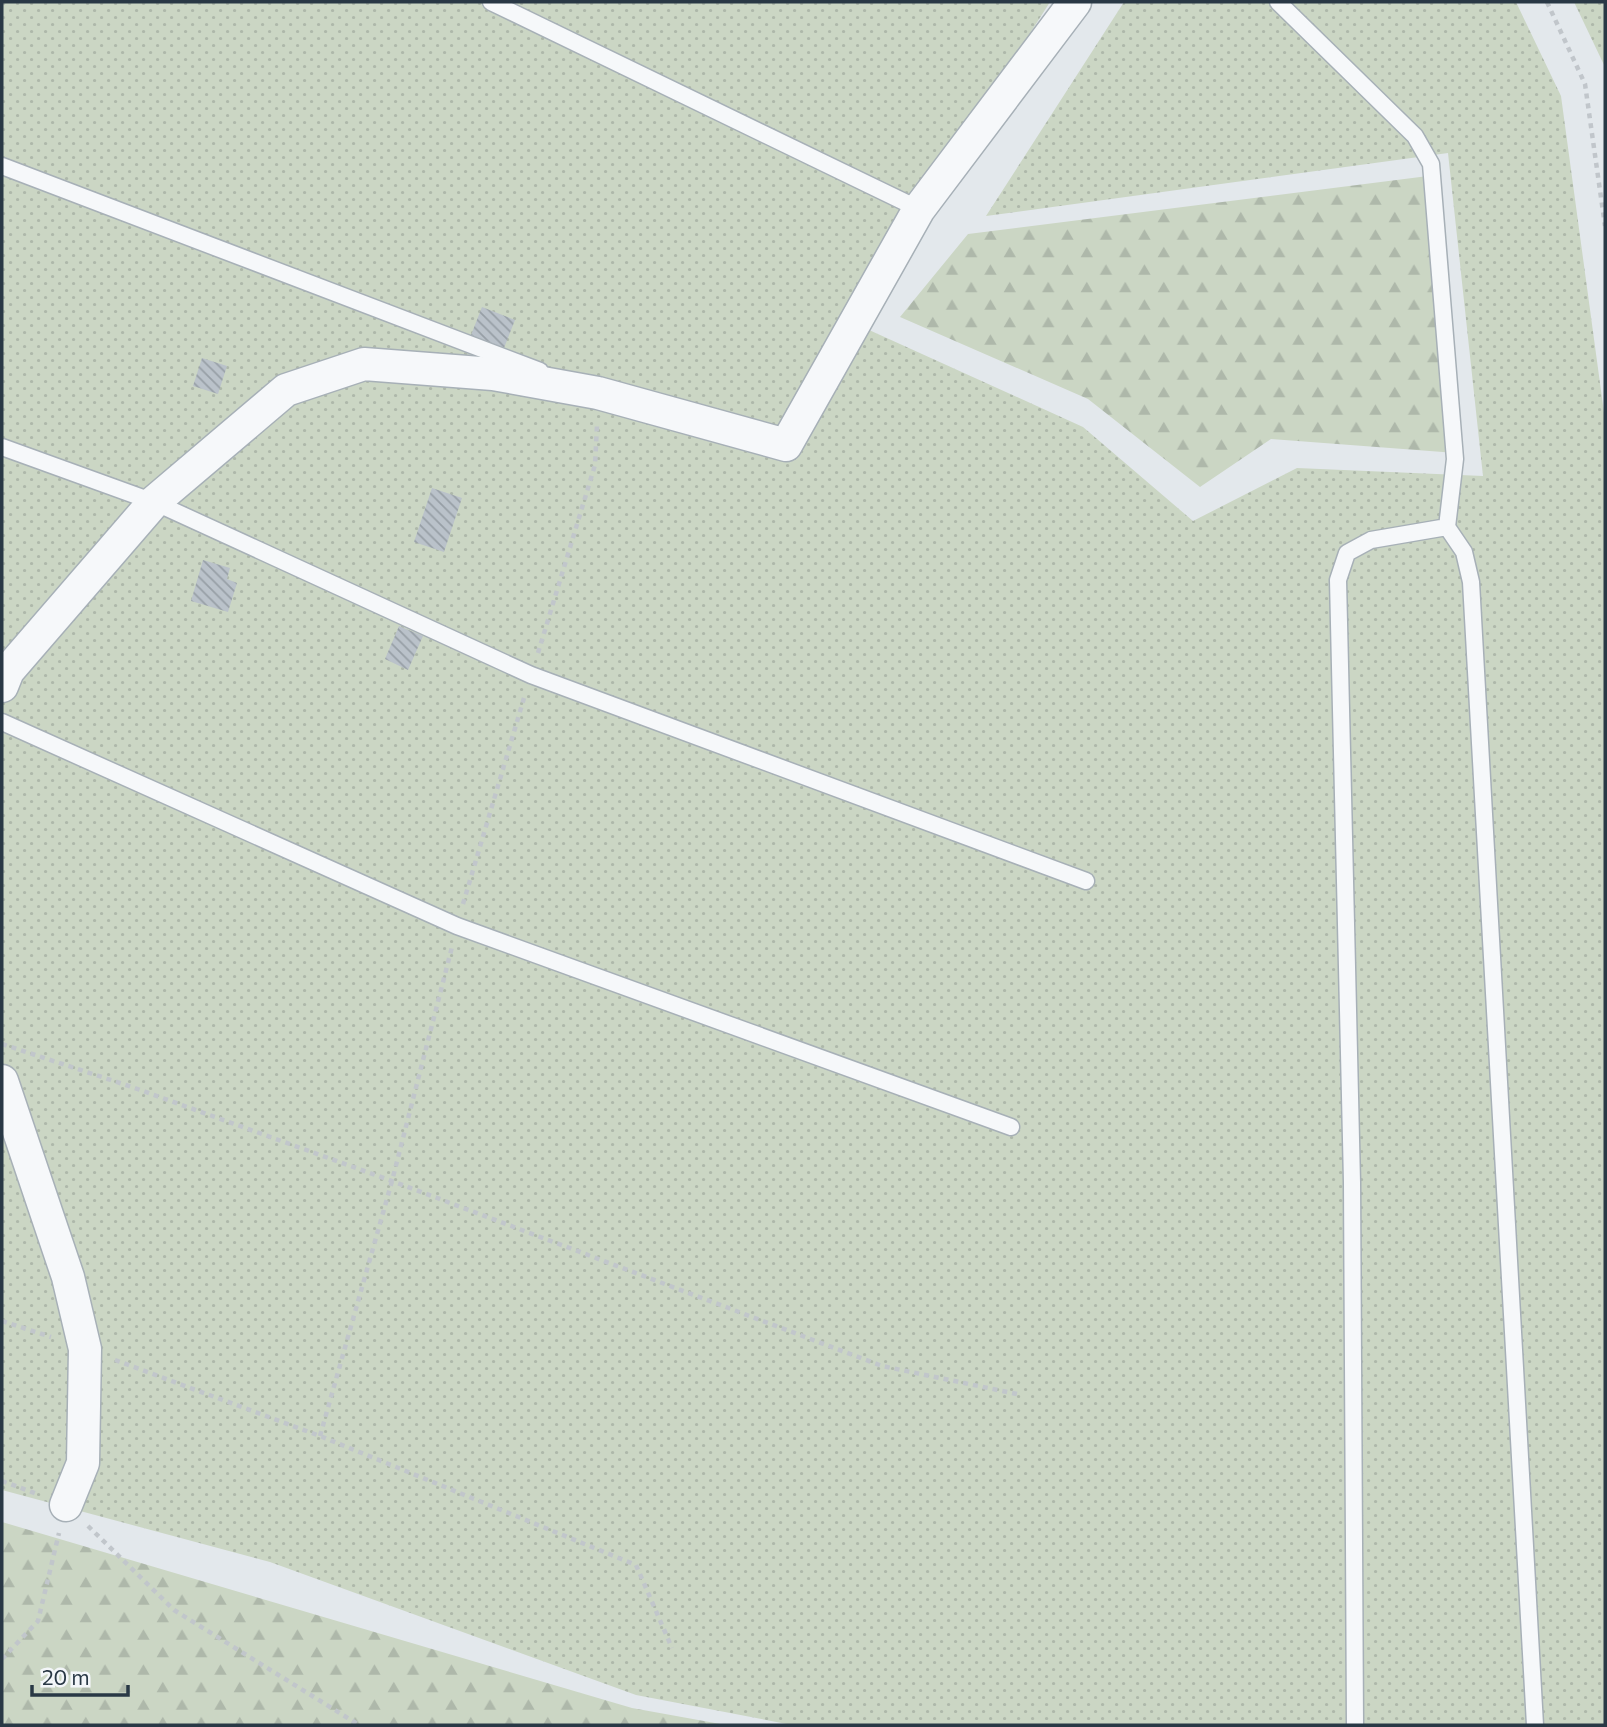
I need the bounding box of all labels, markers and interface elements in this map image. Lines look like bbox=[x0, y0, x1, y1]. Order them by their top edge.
scale bar bbox=[32, 1654, 128, 1698]
text: 20 m bbox=[42, 1664, 90, 1689]

